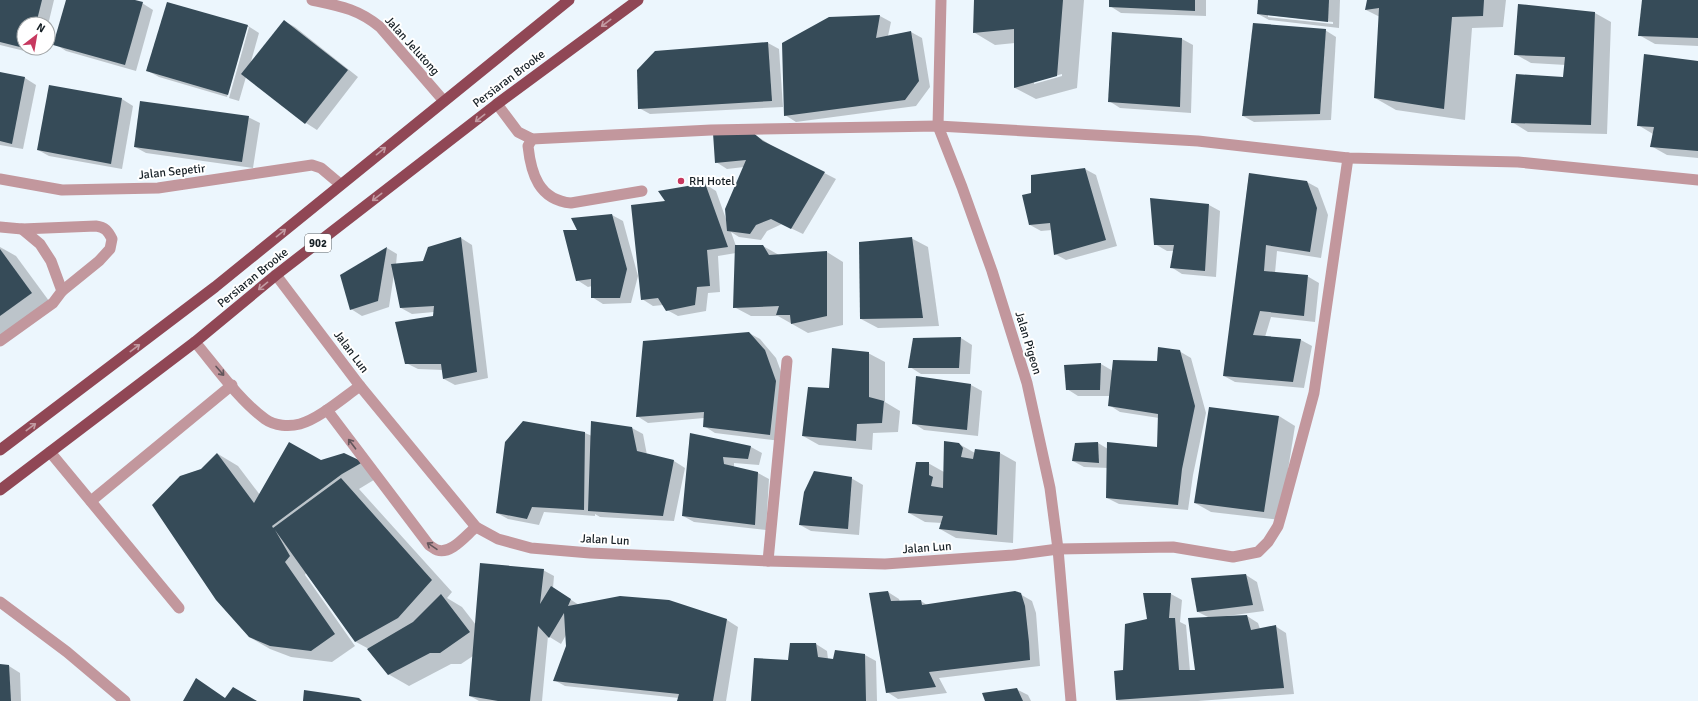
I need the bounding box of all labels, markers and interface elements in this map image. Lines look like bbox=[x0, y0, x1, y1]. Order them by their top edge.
street label: Jalan Jelutong bbox=[381, 13, 443, 79]
north arrow bbox=[16, 16, 56, 56]
one-way arrow bbox=[601, 19, 612, 27]
text: N bbox=[34, 20, 48, 35]
street label: Persiaran Brooke bbox=[470, 47, 548, 111]
one-way arrow bbox=[474, 114, 485, 122]
one-way arrow bbox=[376, 146, 387, 155]
street label: Jalan Sepetir bbox=[138, 161, 207, 183]
place label: RH Hotel bbox=[689, 174, 735, 189]
marker: RH Hotel bbox=[676, 176, 686, 186]
one-way arrow bbox=[371, 193, 382, 202]
one-way arrow bbox=[275, 228, 286, 237]
road number: 902 bbox=[305, 234, 331, 252]
street label: Persiaran Brooke bbox=[215, 245, 291, 311]
one-way arrow bbox=[258, 281, 269, 290]
street label: Jalan Pigeon bbox=[1011, 310, 1045, 376]
street label: Jalan Lun bbox=[330, 328, 372, 376]
one-way arrow bbox=[129, 344, 140, 352]
one-way arrow bbox=[215, 366, 224, 376]
one-way arrow bbox=[25, 422, 36, 431]
one-way arrow bbox=[348, 439, 357, 450]
street label: Jalan Lun bbox=[580, 531, 630, 549]
street label: Jalan Lun bbox=[902, 539, 952, 557]
one-way arrow bbox=[427, 542, 438, 550]

